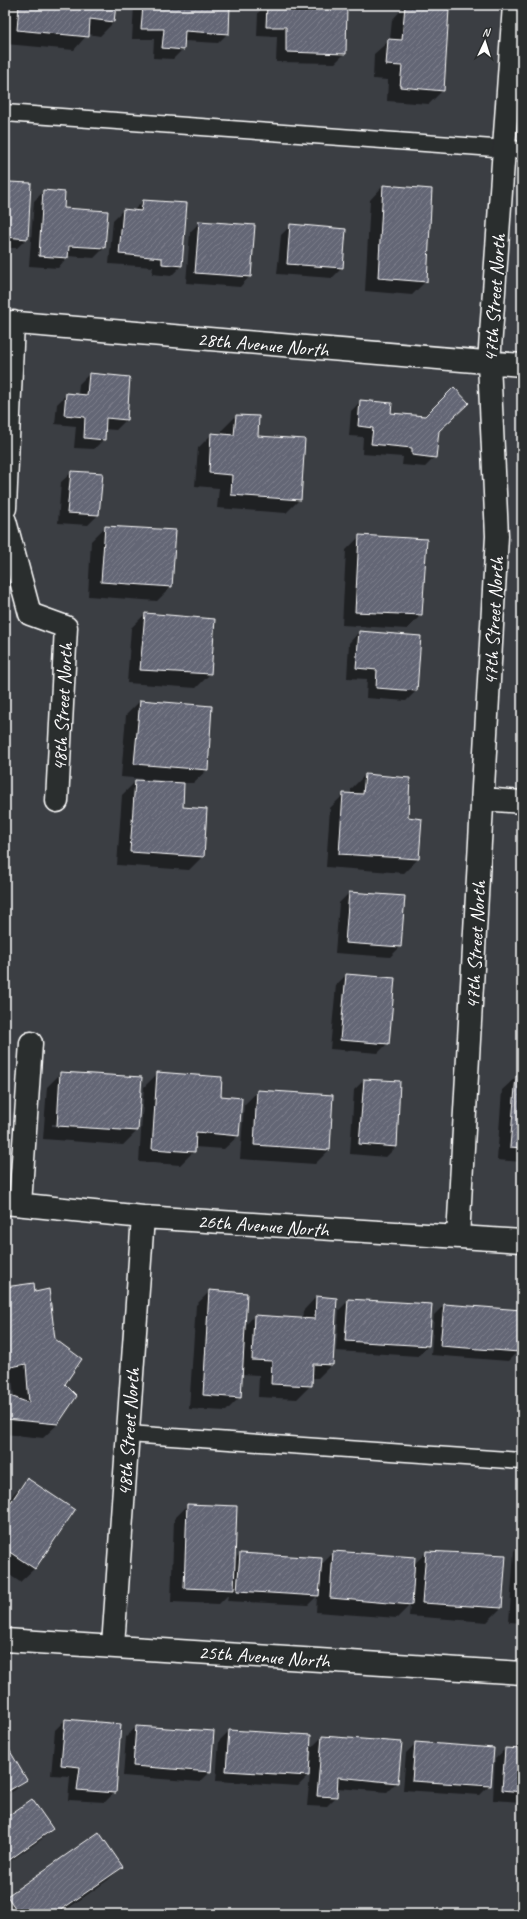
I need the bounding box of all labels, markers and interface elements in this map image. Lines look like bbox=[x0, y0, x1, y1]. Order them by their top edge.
north arrow bbox=[465, 22, 505, 62]
text: N bbox=[482, 25, 492, 39]
street label: 47th Street North bbox=[478, 232, 512, 363]
street label: 28th Avenue North bbox=[196, 326, 331, 363]
street label: 47th Street North bbox=[478, 555, 509, 686]
street label: 48th Street North bbox=[47, 641, 78, 772]
street label: 47th Street North bbox=[460, 879, 491, 1010]
street label: 26th Avenue North bbox=[196, 1208, 331, 1243]
street label: 48th Street North bbox=[112, 1366, 146, 1497]
street label: 25th Avenue North bbox=[197, 1639, 332, 1674]

